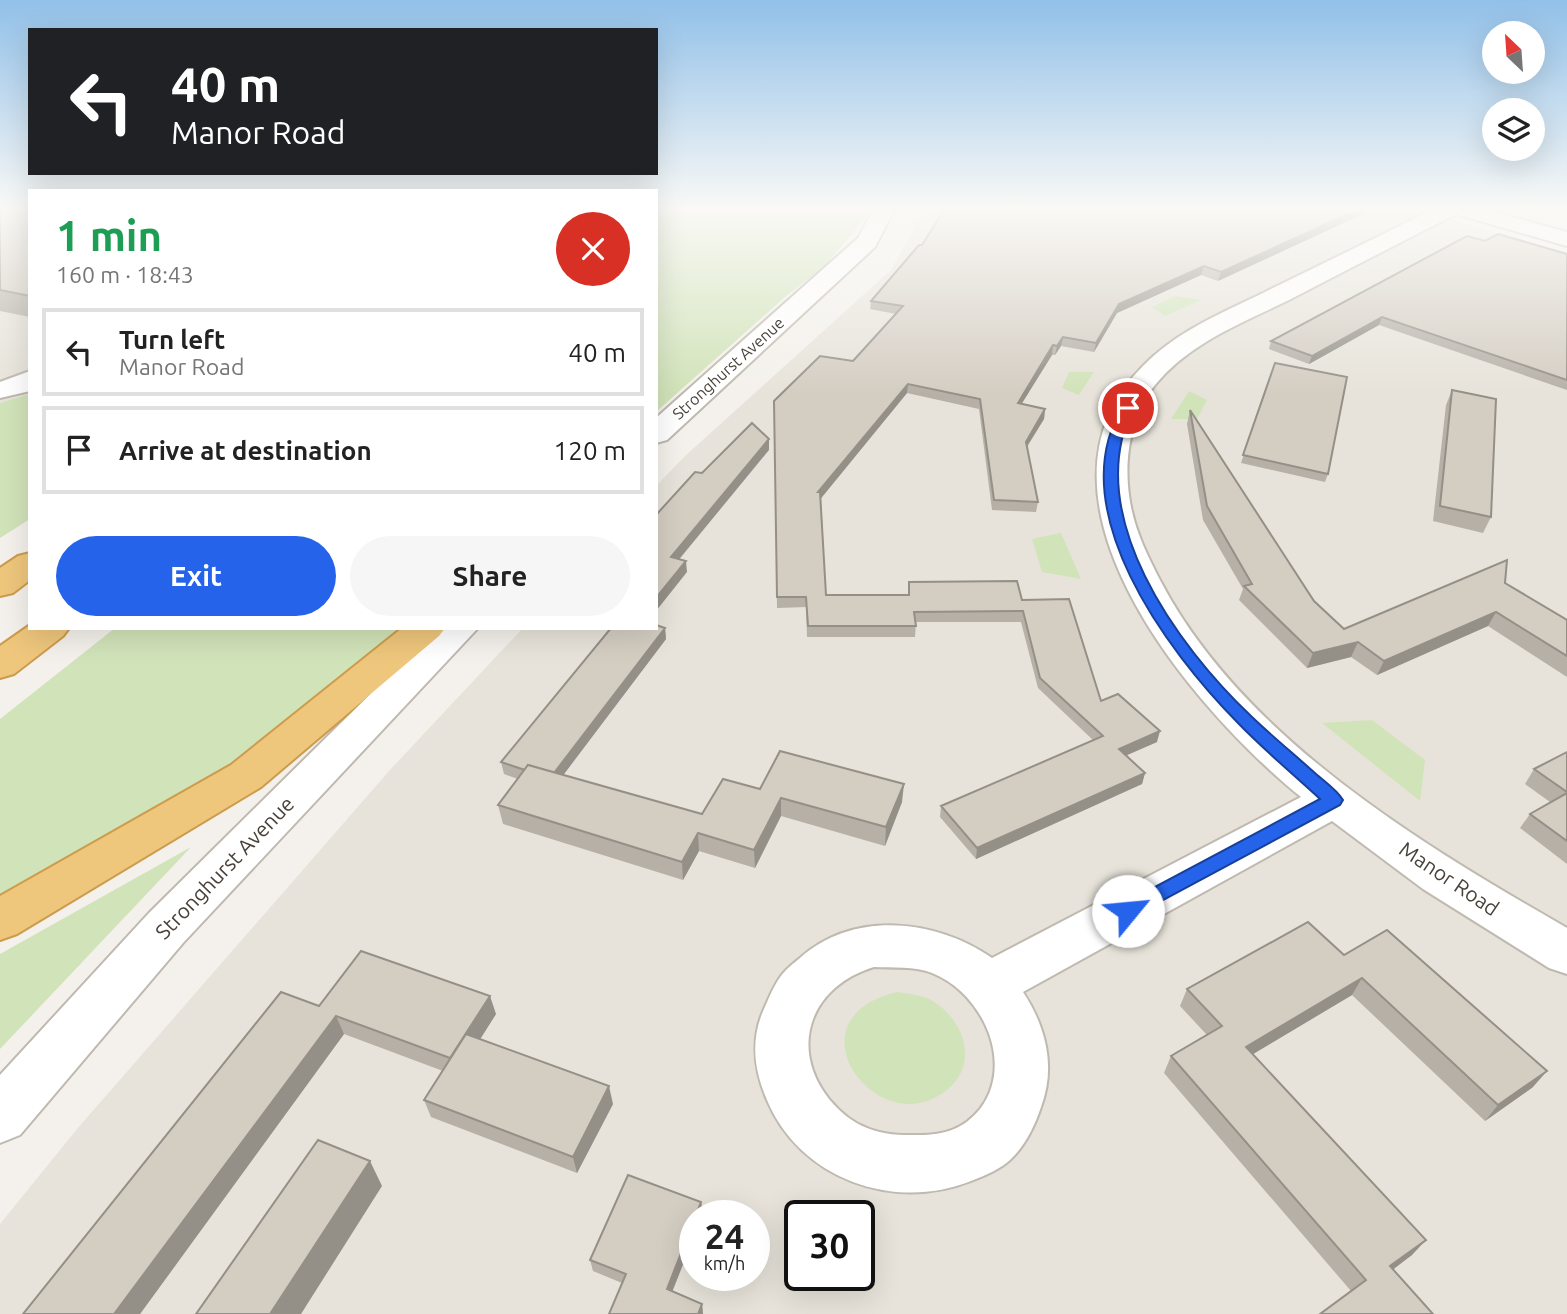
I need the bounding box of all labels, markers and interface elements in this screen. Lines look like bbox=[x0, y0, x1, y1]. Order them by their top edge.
north arrow bbox=[1482, 21, 1545, 84]
map controls bbox=[1482, 21, 1545, 161]
icon: left bbox=[56, 56, 147, 147]
text: 40 m bbox=[171, 56, 280, 111]
button: layers bbox=[1482, 98, 1545, 161]
text: Manor Road bbox=[171, 114, 345, 150]
text: 1 min bbox=[56, 212, 162, 259]
button: close bbox=[556, 212, 630, 286]
text: 160 m · 18:43 bbox=[56, 262, 194, 287]
street label: Stronghurst Avenue bbox=[669, 313, 787, 423]
text: Turn left bbox=[119, 325, 225, 354]
icon: left bbox=[60, 333, 98, 371]
text: 40 m bbox=[568, 338, 626, 367]
text: Manor Road bbox=[119, 354, 244, 379]
pin bbox=[1098, 378, 1158, 438]
icon: arrive bbox=[1109, 389, 1147, 427]
icon: arrive bbox=[60, 431, 98, 469]
text: Arrive at destination bbox=[119, 436, 372, 465]
text: 120 m bbox=[554, 436, 626, 465]
button: Exit bbox=[56, 536, 336, 616]
button: Share bbox=[350, 536, 630, 616]
street label: Stronghurst Avenue bbox=[150, 791, 298, 943]
street label: Manor Road bbox=[1395, 836, 1504, 920]
position arrow bbox=[1091, 874, 1165, 948]
speed limit sign: 30 bbox=[784, 1200, 875, 1291]
text: 24 bbox=[705, 1216, 744, 1256]
text: km/h bbox=[704, 1253, 745, 1273]

